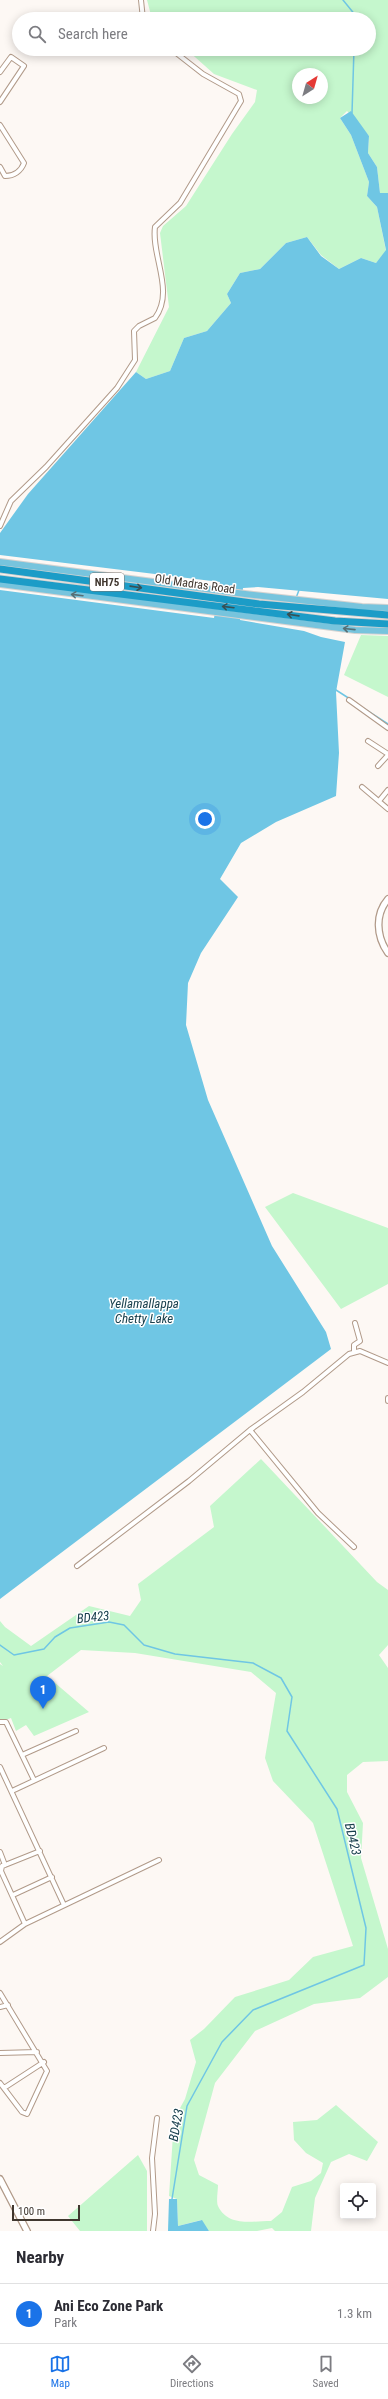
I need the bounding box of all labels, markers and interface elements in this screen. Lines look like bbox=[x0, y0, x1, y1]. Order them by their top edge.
search box bbox=[12, 12, 376, 56]
icon: search bbox=[26, 23, 48, 45]
text: Search here bbox=[58, 25, 128, 43]
north arrow bbox=[292, 68, 328, 104]
street label: Old Madras Road bbox=[154, 571, 236, 597]
road number: NH75 bbox=[90, 573, 124, 591]
one-way arrow bbox=[129, 583, 142, 591]
one-way arrow bbox=[71, 591, 84, 598]
one-way arrow bbox=[222, 603, 235, 610]
one-way arrow bbox=[287, 611, 300, 619]
one-way arrow bbox=[343, 625, 356, 633]
your location bbox=[195, 809, 215, 829]
water label: Yellamallappa Chetty Lake bbox=[109, 1296, 179, 1326]
water label: BD423 bbox=[76, 1608, 110, 1626]
pin: 1 bbox=[30, 1676, 56, 1709]
water label: BD423 bbox=[342, 1821, 364, 1857]
water label: BD423 bbox=[166, 2108, 186, 2142]
map controls bbox=[340, 2183, 376, 2219]
button: locate bbox=[340, 2183, 376, 2219]
scale bar bbox=[12, 2203, 80, 2222]
text: 100 m bbox=[18, 2205, 45, 2218]
text: Nearby bbox=[16, 2247, 64, 2267]
text: Ani Eco Zone Park bbox=[54, 2297, 163, 2315]
text: 1 bbox=[26, 2306, 32, 2321]
text: 1.3 km bbox=[337, 2306, 372, 2321]
text: Park bbox=[54, 2315, 77, 2330]
tab: Map bbox=[49, 2353, 71, 2390]
tab: Directions bbox=[170, 2353, 214, 2390]
tab: Saved bbox=[313, 2353, 339, 2390]

